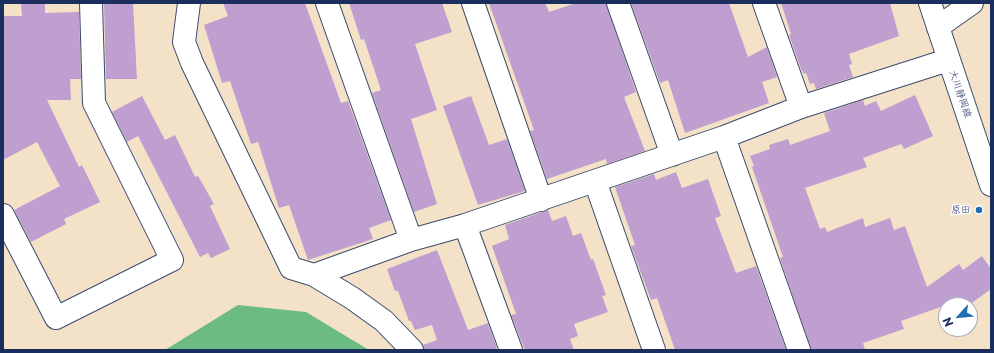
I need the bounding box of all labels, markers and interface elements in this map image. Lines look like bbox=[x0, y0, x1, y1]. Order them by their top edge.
street label: 大川静岡線 bbox=[946, 68, 974, 120]
place label: 原田 bbox=[951, 204, 971, 216]
marker: 原田 bbox=[974, 205, 984, 215]
north arrow bbox=[938, 297, 978, 337]
text: N bbox=[938, 314, 957, 330]

